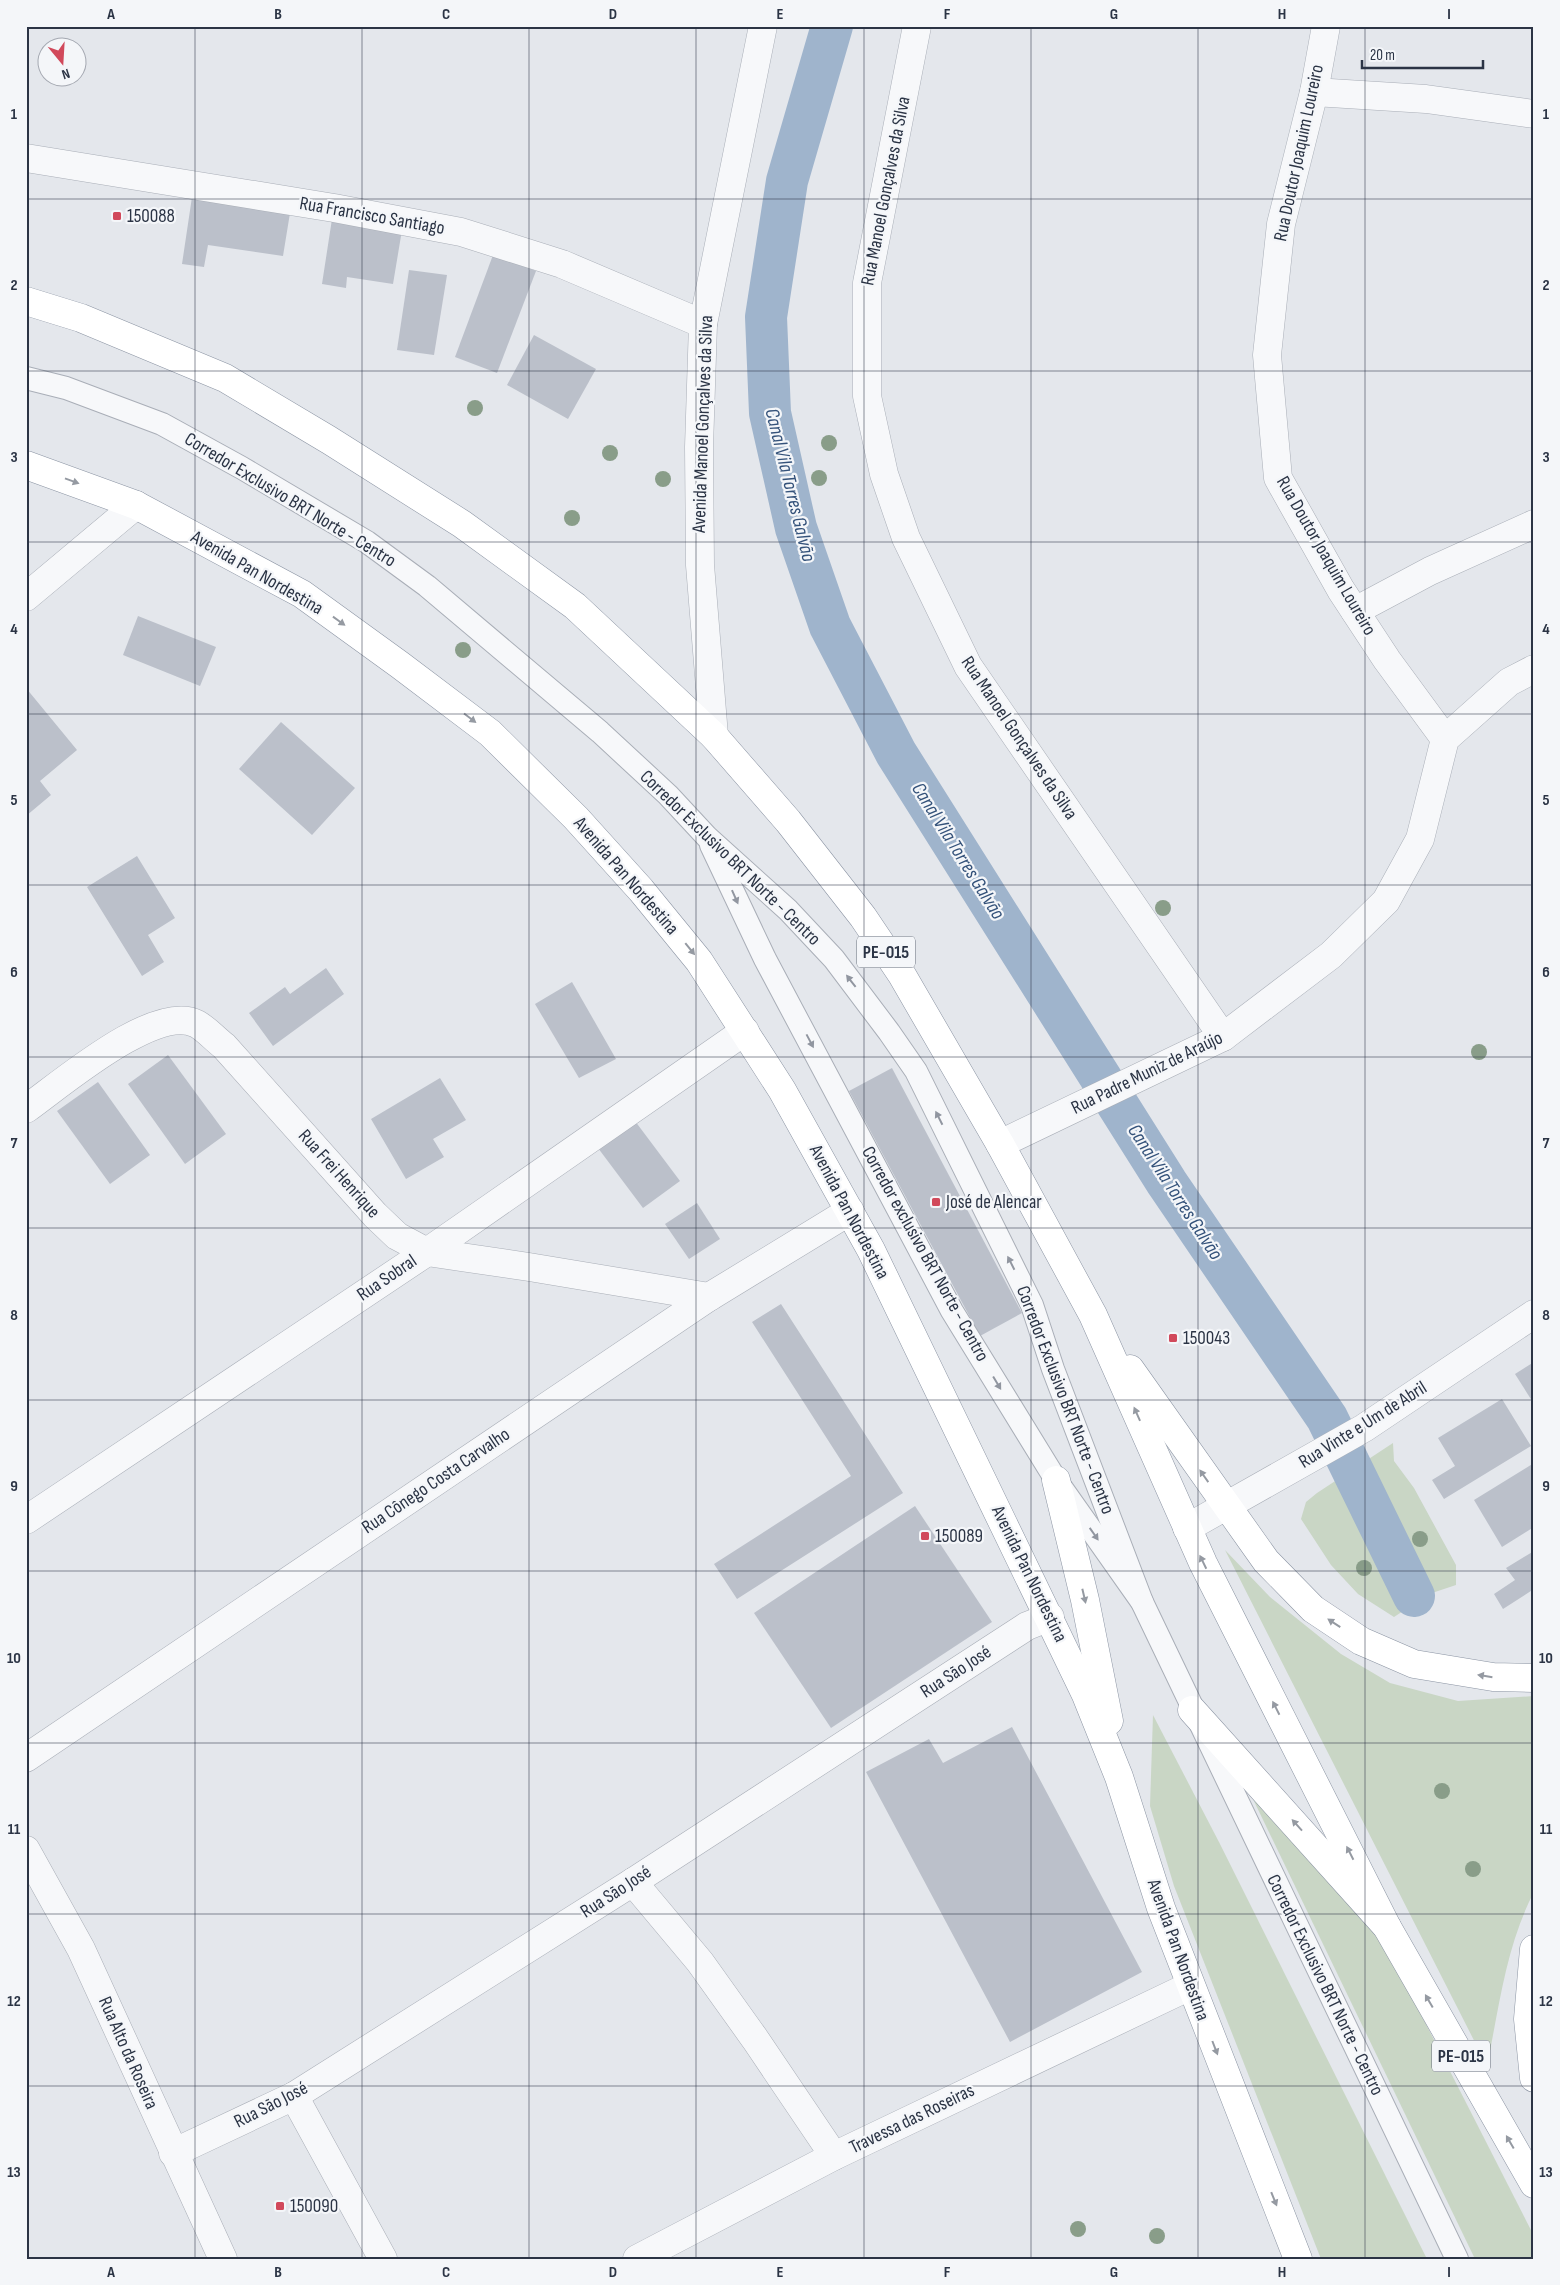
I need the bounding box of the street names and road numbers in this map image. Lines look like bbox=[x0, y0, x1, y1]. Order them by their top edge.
street label: Rua Doutor Joaquim Loureiro bbox=[1269, 63, 1329, 243]
street label: Rua Manoel Gonçalves da Silva bbox=[856, 95, 916, 287]
street label: Rua Francisco Santiago bbox=[298, 192, 446, 240]
street label: Avenida Manoel Gonçalves da Silva bbox=[688, 315, 718, 534]
street label: Corredor Exclusivo BRT Norte - Centro bbox=[180, 428, 400, 572]
street label: Rua Doutor Joaquim Loureiro bbox=[1271, 472, 1381, 640]
street label: Avenida Pan Nordestina bbox=[186, 525, 327, 620]
street label: Rua Manoel Gonçalves da Silva bbox=[956, 652, 1082, 824]
street label: Corredor Exclusivo BRT Norte - Centro bbox=[635, 765, 825, 951]
street label: Avenida Pan Nordestina bbox=[568, 812, 683, 940]
road number: PE-015 bbox=[857, 936, 915, 968]
street label: Rua Padre Muniz de Araújo bbox=[1068, 1026, 1226, 1120]
street label: Rua Frei Henrique bbox=[293, 1125, 385, 1223]
street label: Avenida Pan Nordestina bbox=[803, 1140, 894, 1283]
street label: Corredor exclusivo BRT Norte - Centro bbox=[856, 1142, 994, 1366]
street label: Rua Sobral bbox=[353, 1250, 421, 1306]
street label: Corredor Exclusivo BRT Norte - Centro bbox=[1011, 1283, 1119, 1517]
street label: Rua Vinte e Um de Abril bbox=[1295, 1376, 1431, 1474]
street label: Rua Cônego Costa Carvalho bbox=[358, 1423, 514, 1539]
street label: Avenida Pan Nordestina bbox=[986, 1501, 1072, 1646]
street label: Rua São José bbox=[916, 1641, 996, 1703]
street label: Rua São José bbox=[576, 1861, 656, 1923]
street label: Corredor Exclusivo BRT Norte - Centro bbox=[1261, 1871, 1389, 2099]
street label: Avenida Pan Nordestina bbox=[1141, 1875, 1214, 2024]
street label: Rua Alto da Roseira bbox=[93, 1993, 163, 2113]
road number: PE-015 bbox=[1432, 2040, 1490, 2072]
street label: Rua São José bbox=[230, 2077, 312, 2133]
street label: Travessa das Roseiras bbox=[846, 2079, 978, 2159]

